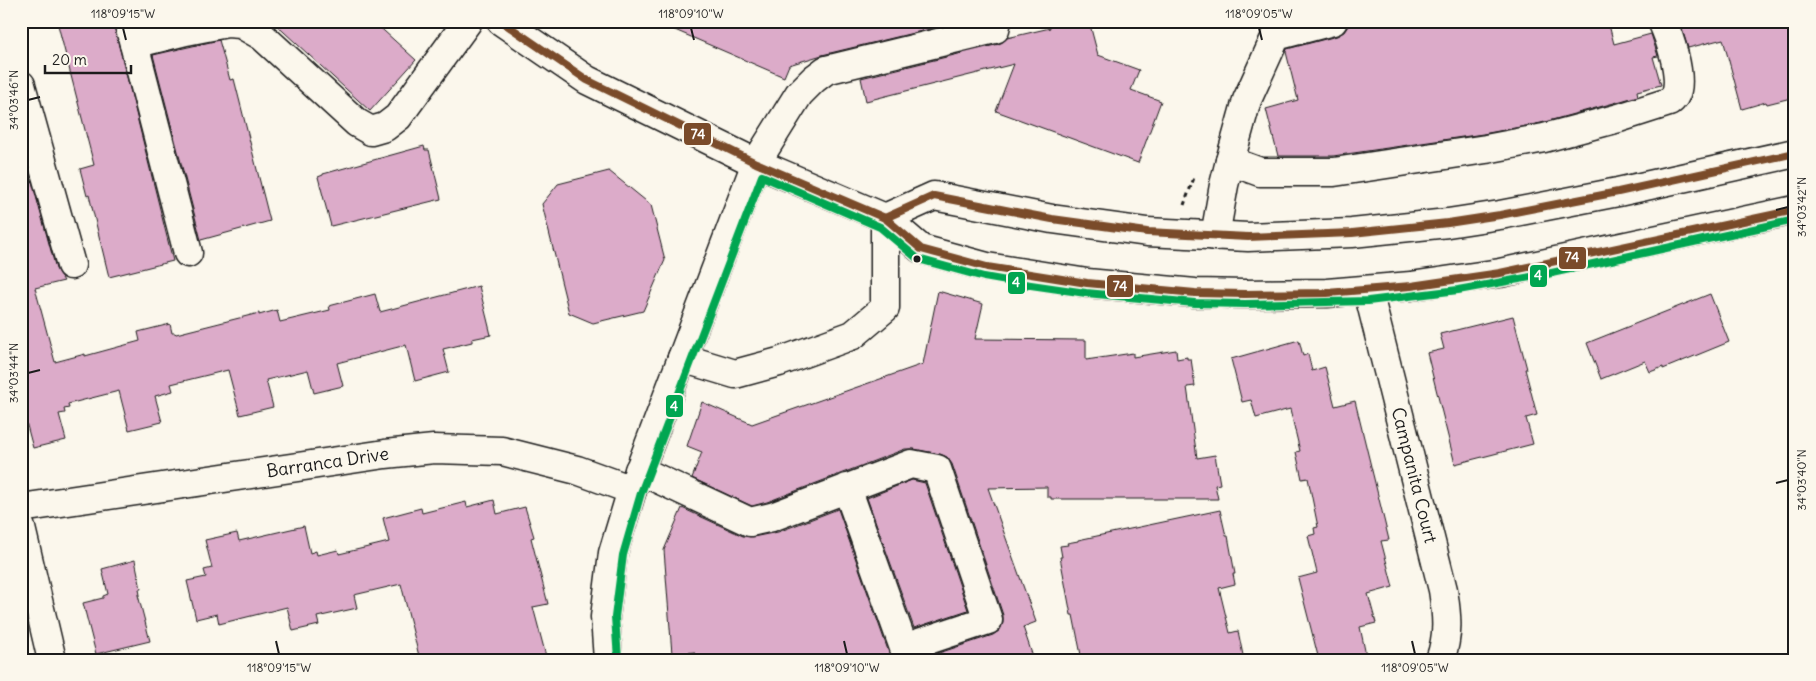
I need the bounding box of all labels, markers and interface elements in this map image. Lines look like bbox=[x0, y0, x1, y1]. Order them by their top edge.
text: 118°09'15"W bbox=[91, 6, 155, 21]
text: 118°09'10"W bbox=[658, 6, 724, 21]
text: 118°09'05"W bbox=[1225, 6, 1293, 21]
scale bar bbox=[45, 42, 131, 74]
text: 20 m bbox=[52, 50, 87, 69]
text: 34°03'46"N bbox=[6, 70, 21, 130]
line badge: 74 bbox=[683, 122, 712, 146]
text: 74 bbox=[691, 125, 705, 143]
text: 34°03'42"N bbox=[1794, 177, 1809, 237]
line badge: 74 bbox=[1558, 246, 1587, 270]
text: 74 bbox=[1565, 248, 1579, 266]
unlabelled marker bbox=[912, 254, 922, 264]
line badge: 4 bbox=[1529, 264, 1548, 288]
text: 4 bbox=[1534, 266, 1542, 284]
line badge: 4 bbox=[1007, 271, 1026, 295]
text: 4 bbox=[1012, 273, 1020, 291]
line badge: 74 bbox=[1106, 274, 1134, 298]
text: 74 bbox=[1113, 277, 1127, 295]
text: 34°03'44"N bbox=[6, 343, 21, 403]
line badge: 4 bbox=[665, 394, 684, 418]
text: 4 bbox=[670, 397, 678, 415]
street label: Campanita Court bbox=[1387, 405, 1443, 545]
street label: Barranca Drive bbox=[265, 442, 390, 482]
text: 34°03'40"N bbox=[1794, 449, 1809, 511]
text: 118°09'15"W bbox=[247, 660, 311, 675]
text: 118°09'10"W bbox=[814, 660, 880, 675]
text: 118°09'05"W bbox=[1381, 660, 1449, 675]

